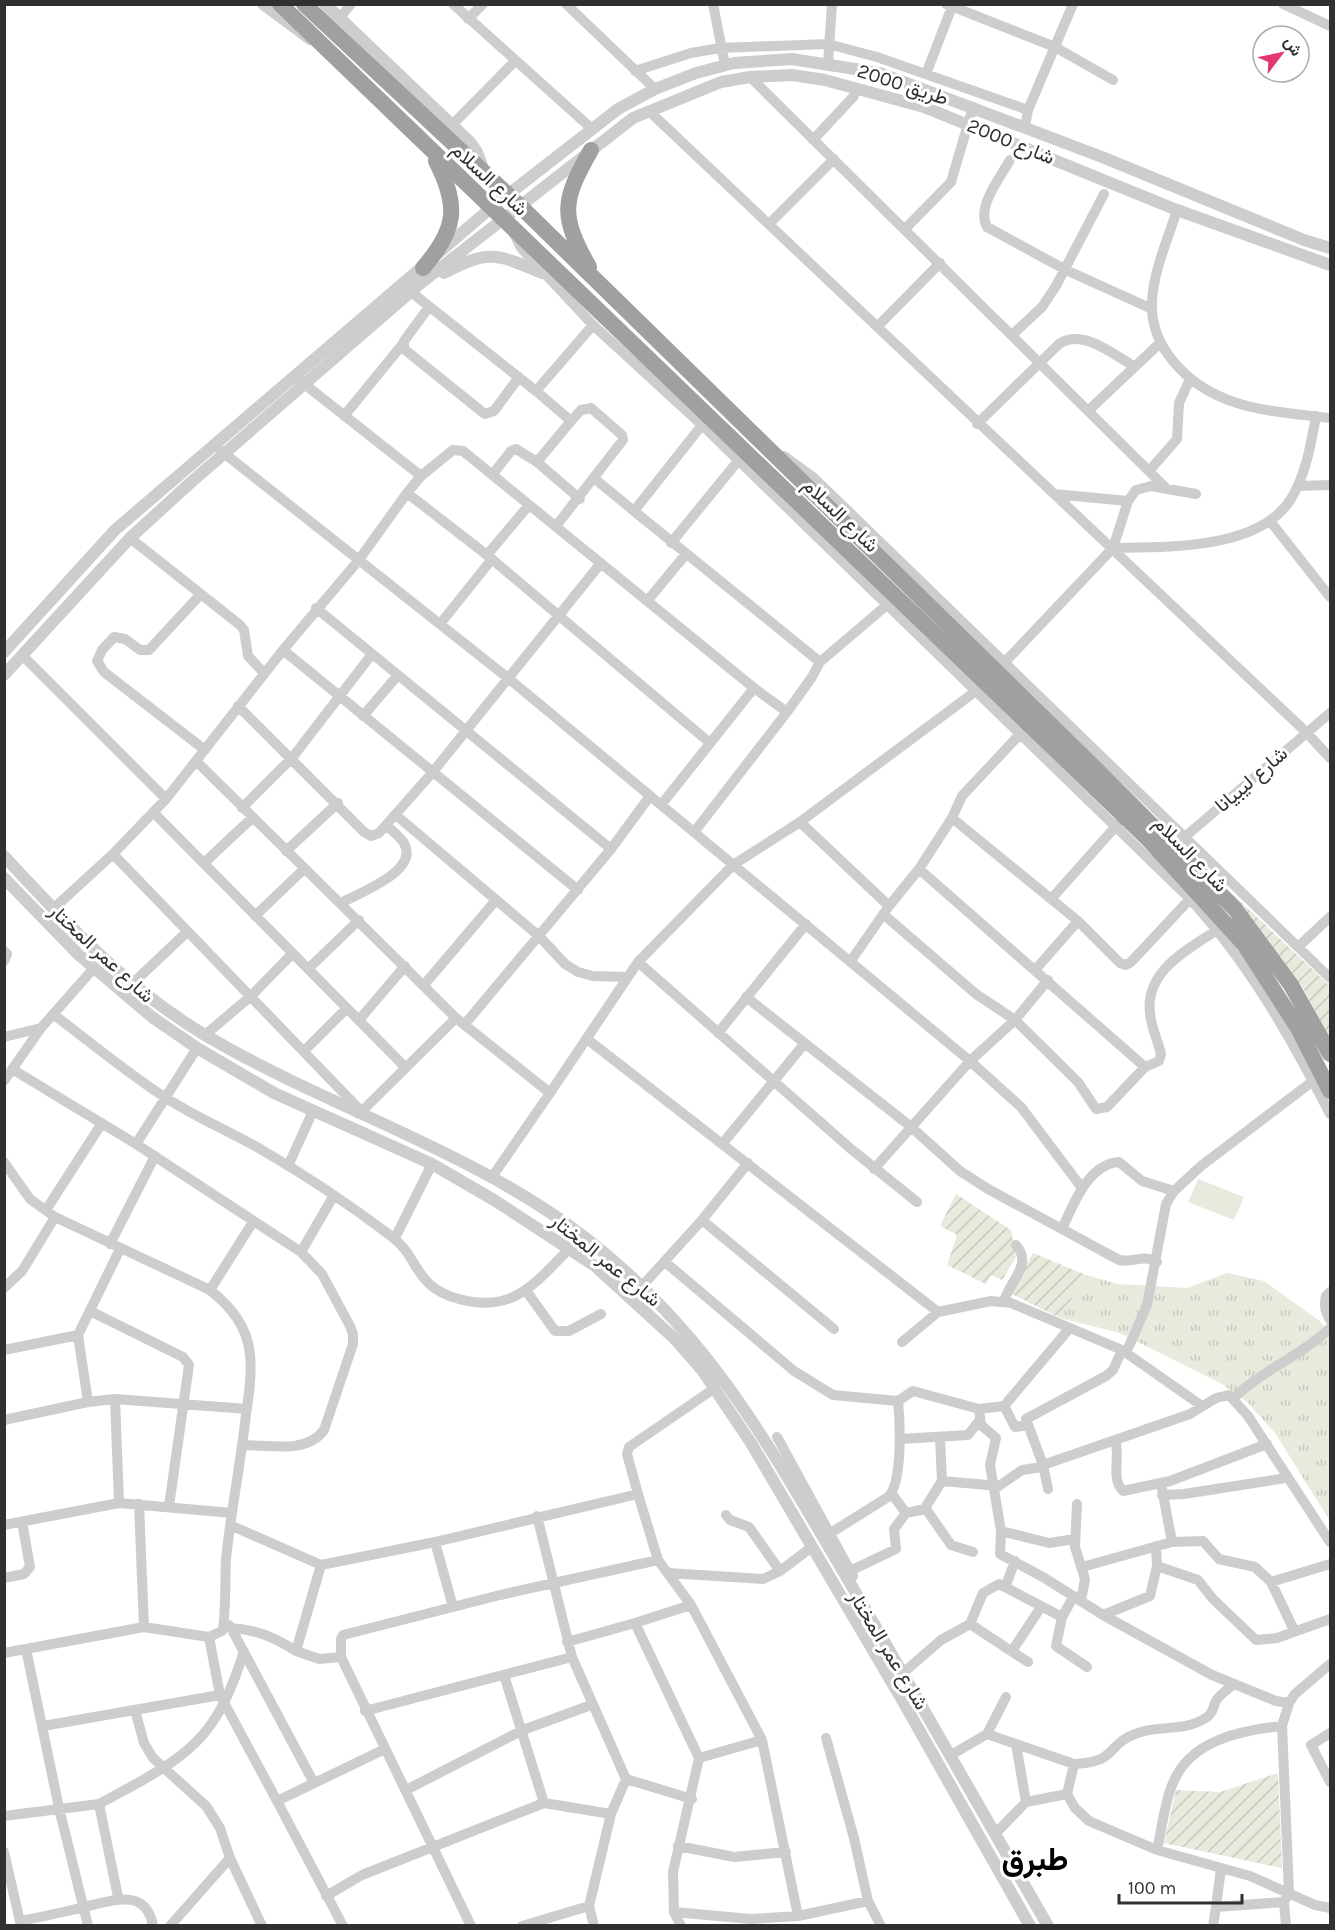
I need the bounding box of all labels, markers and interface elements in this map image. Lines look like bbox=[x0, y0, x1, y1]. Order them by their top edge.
north arrow bbox=[1251, 24, 1311, 84]
text: ش bbox=[1280, 33, 1306, 60]
street label: طريق 2000 bbox=[854, 59, 951, 111]
street label: شارع 2000 bbox=[963, 114, 1058, 171]
street label: شارع السلام bbox=[445, 138, 533, 222]
street label: شارع السلام bbox=[797, 474, 883, 558]
street label: شارع ليبيانا bbox=[1210, 742, 1294, 819]
street label: شارع السلام bbox=[1148, 812, 1232, 898]
street label: شارع عمر المختار bbox=[43, 898, 159, 1009]
street label: شارع عمر المختار bbox=[544, 1208, 665, 1313]
street label: شارع عمر المختار bbox=[842, 1586, 933, 1715]
district label: طبرق bbox=[1002, 1841, 1068, 1879]
scale bar bbox=[1119, 1867, 1242, 1905]
text: 100 m bbox=[1128, 1877, 1176, 1899]

